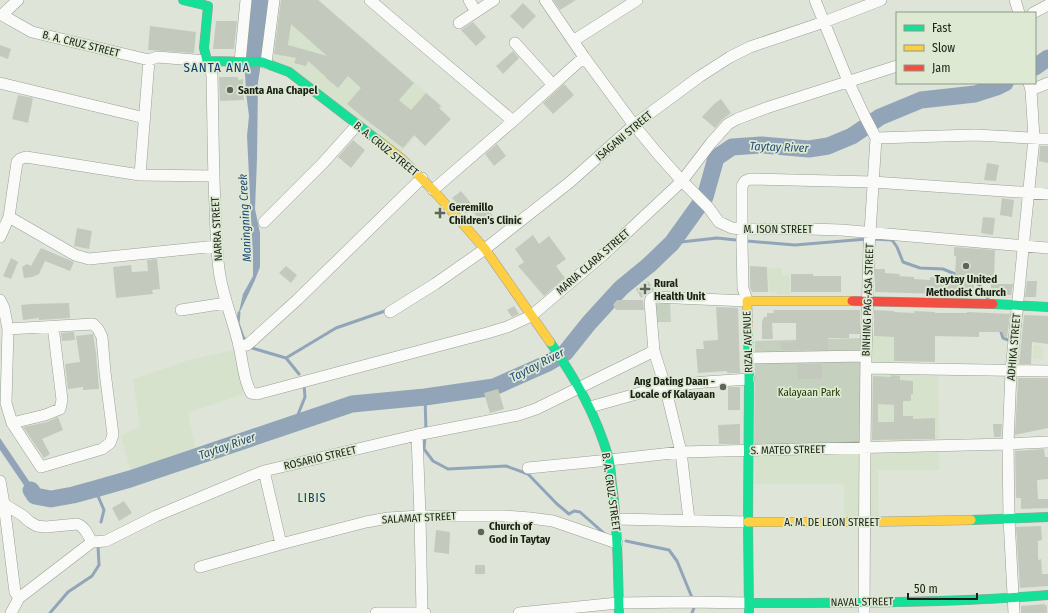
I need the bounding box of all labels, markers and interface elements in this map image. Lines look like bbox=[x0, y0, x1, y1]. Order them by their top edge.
legend bbox=[896, 12, 1036, 84]
text: Fast bbox=[932, 21, 951, 35]
street label: B. A. CRUZ STREET bbox=[41, 28, 122, 60]
text: Slow bbox=[932, 41, 955, 55]
district label: SANTA ANA bbox=[184, 60, 250, 75]
text: Jam bbox=[932, 61, 950, 75]
place label: Santa Ana Chapel bbox=[238, 84, 318, 97]
marker: Santa Ana Chapel bbox=[225, 85, 235, 95]
street label: ISAGANI STREET bbox=[593, 108, 656, 163]
street label: B. A. CRUZ STREET bbox=[351, 119, 422, 179]
water label: Taytay River bbox=[749, 139, 810, 155]
water label: Maningning Creek bbox=[236, 174, 254, 262]
street label: NARRA STREET bbox=[209, 196, 225, 262]
place label: Geremillo Children's Clinic bbox=[449, 201, 522, 227]
marker: Geremillo Children's Clinic bbox=[434, 207, 446, 219]
street label: M. ISON STREET bbox=[744, 223, 813, 236]
street label: MARIA CLARA STREET bbox=[554, 226, 633, 297]
street label: BINHING PAG-ASA STREET bbox=[860, 242, 876, 357]
marker: Taytay United Methodist Church bbox=[961, 261, 971, 271]
place label: Taytay United Methodist Church bbox=[926, 273, 1006, 299]
place label: Rural Health Unit bbox=[654, 277, 705, 303]
marker: Rural Health Unit bbox=[639, 283, 651, 295]
street label: RIZAL AVENUE bbox=[740, 311, 756, 373]
street label: ADHIKA STREET bbox=[1005, 312, 1024, 381]
water label: Taytay River bbox=[508, 345, 567, 385]
place label: Ang Dating Daan - Locale of Kalayaan bbox=[630, 375, 715, 401]
marker: Ang Dating Daan - Locale of Kalayaan bbox=[718, 382, 728, 392]
park label: Kalayaan Park bbox=[778, 386, 841, 399]
water label: Taytay River bbox=[197, 430, 258, 462]
street label: ROSARIO STREET bbox=[282, 443, 358, 473]
street label: S. MATEO STREET bbox=[751, 443, 826, 457]
street label: B. A. CRUZ STREET bbox=[599, 452, 623, 533]
district label: LIBIS bbox=[297, 491, 327, 505]
street label: SALAMAT STREET bbox=[382, 510, 457, 526]
street label: A. M. DE LEON STREET bbox=[784, 516, 881, 529]
place label: Church of God in Taytay bbox=[489, 520, 551, 546]
marker: Church of God in Taytay bbox=[476, 527, 486, 537]
scale bar bbox=[908, 575, 977, 601]
text: 50 m bbox=[914, 582, 938, 596]
street label: NAVAL STREET bbox=[831, 595, 894, 609]

